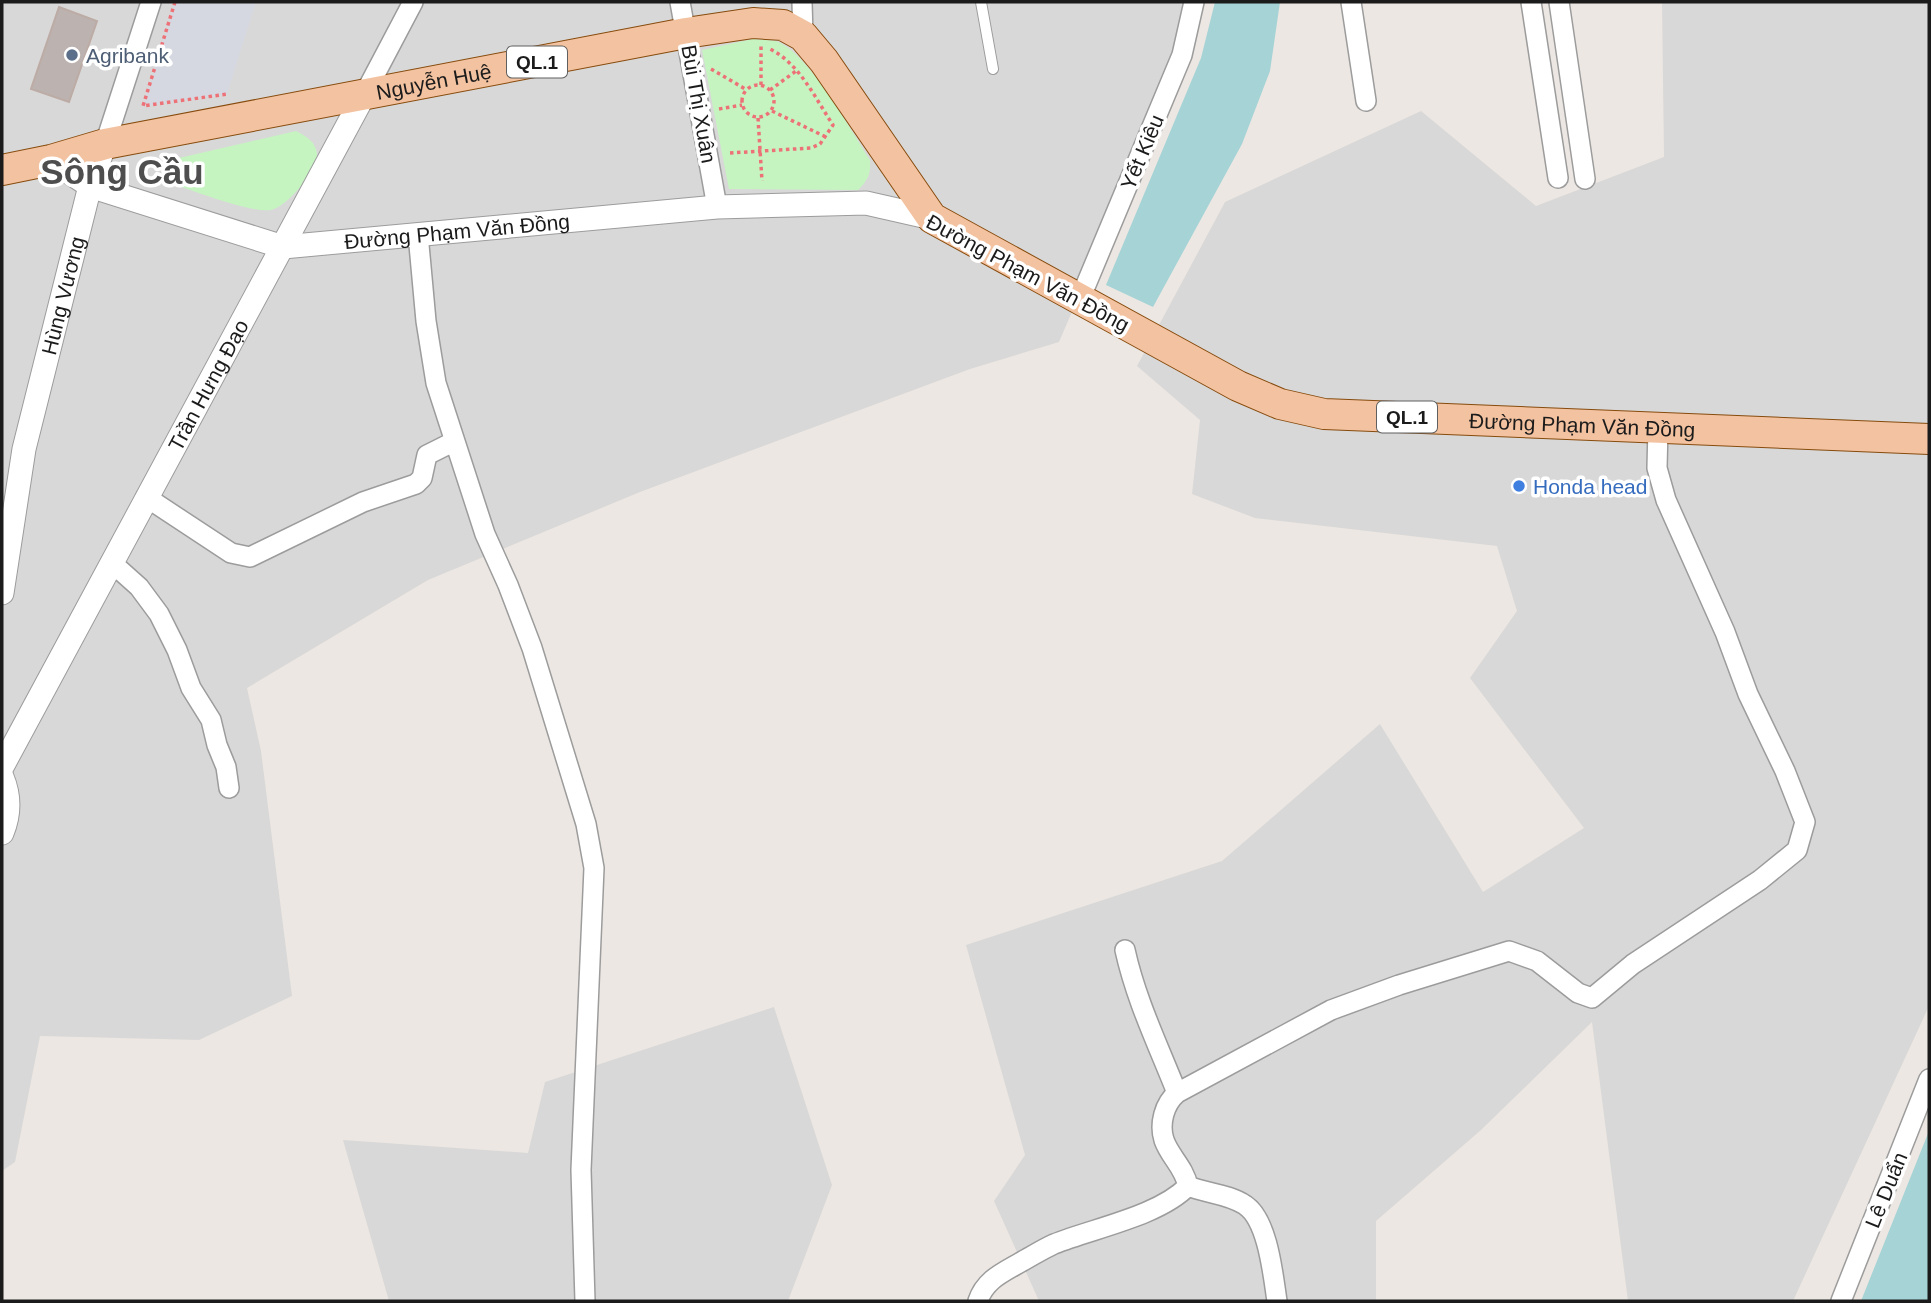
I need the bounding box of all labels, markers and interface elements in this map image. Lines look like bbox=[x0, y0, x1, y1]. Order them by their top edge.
street label: Bùi Thị Xuân bbox=[677, 43, 721, 165]
place label: Agribank bbox=[86, 44, 169, 67]
road number: QL.1 bbox=[507, 46, 567, 78]
marker: Agribank bbox=[64, 47, 80, 63]
street label: Nguyễn Huệ bbox=[374, 59, 493, 103]
street label: Yết Kiêu bbox=[1116, 111, 1168, 193]
district label: Sông Cầu bbox=[40, 152, 204, 191]
street label: Đường Phạm Văn Đồng bbox=[343, 209, 571, 253]
street label: Đường Phạm Văn Đồng bbox=[923, 210, 1133, 336]
street label: Hùng Vương bbox=[37, 234, 88, 357]
street label: Trần Hưng Đạo bbox=[163, 316, 252, 454]
road number: QL.1 bbox=[1377, 402, 1437, 432]
street label: Đường Phạm Văn Đồng bbox=[1469, 409, 1696, 441]
place label: Honda head bbox=[1533, 475, 1647, 498]
marker: Honda head bbox=[1511, 478, 1527, 494]
street label: Lê Duẩn bbox=[1860, 1149, 1912, 1231]

